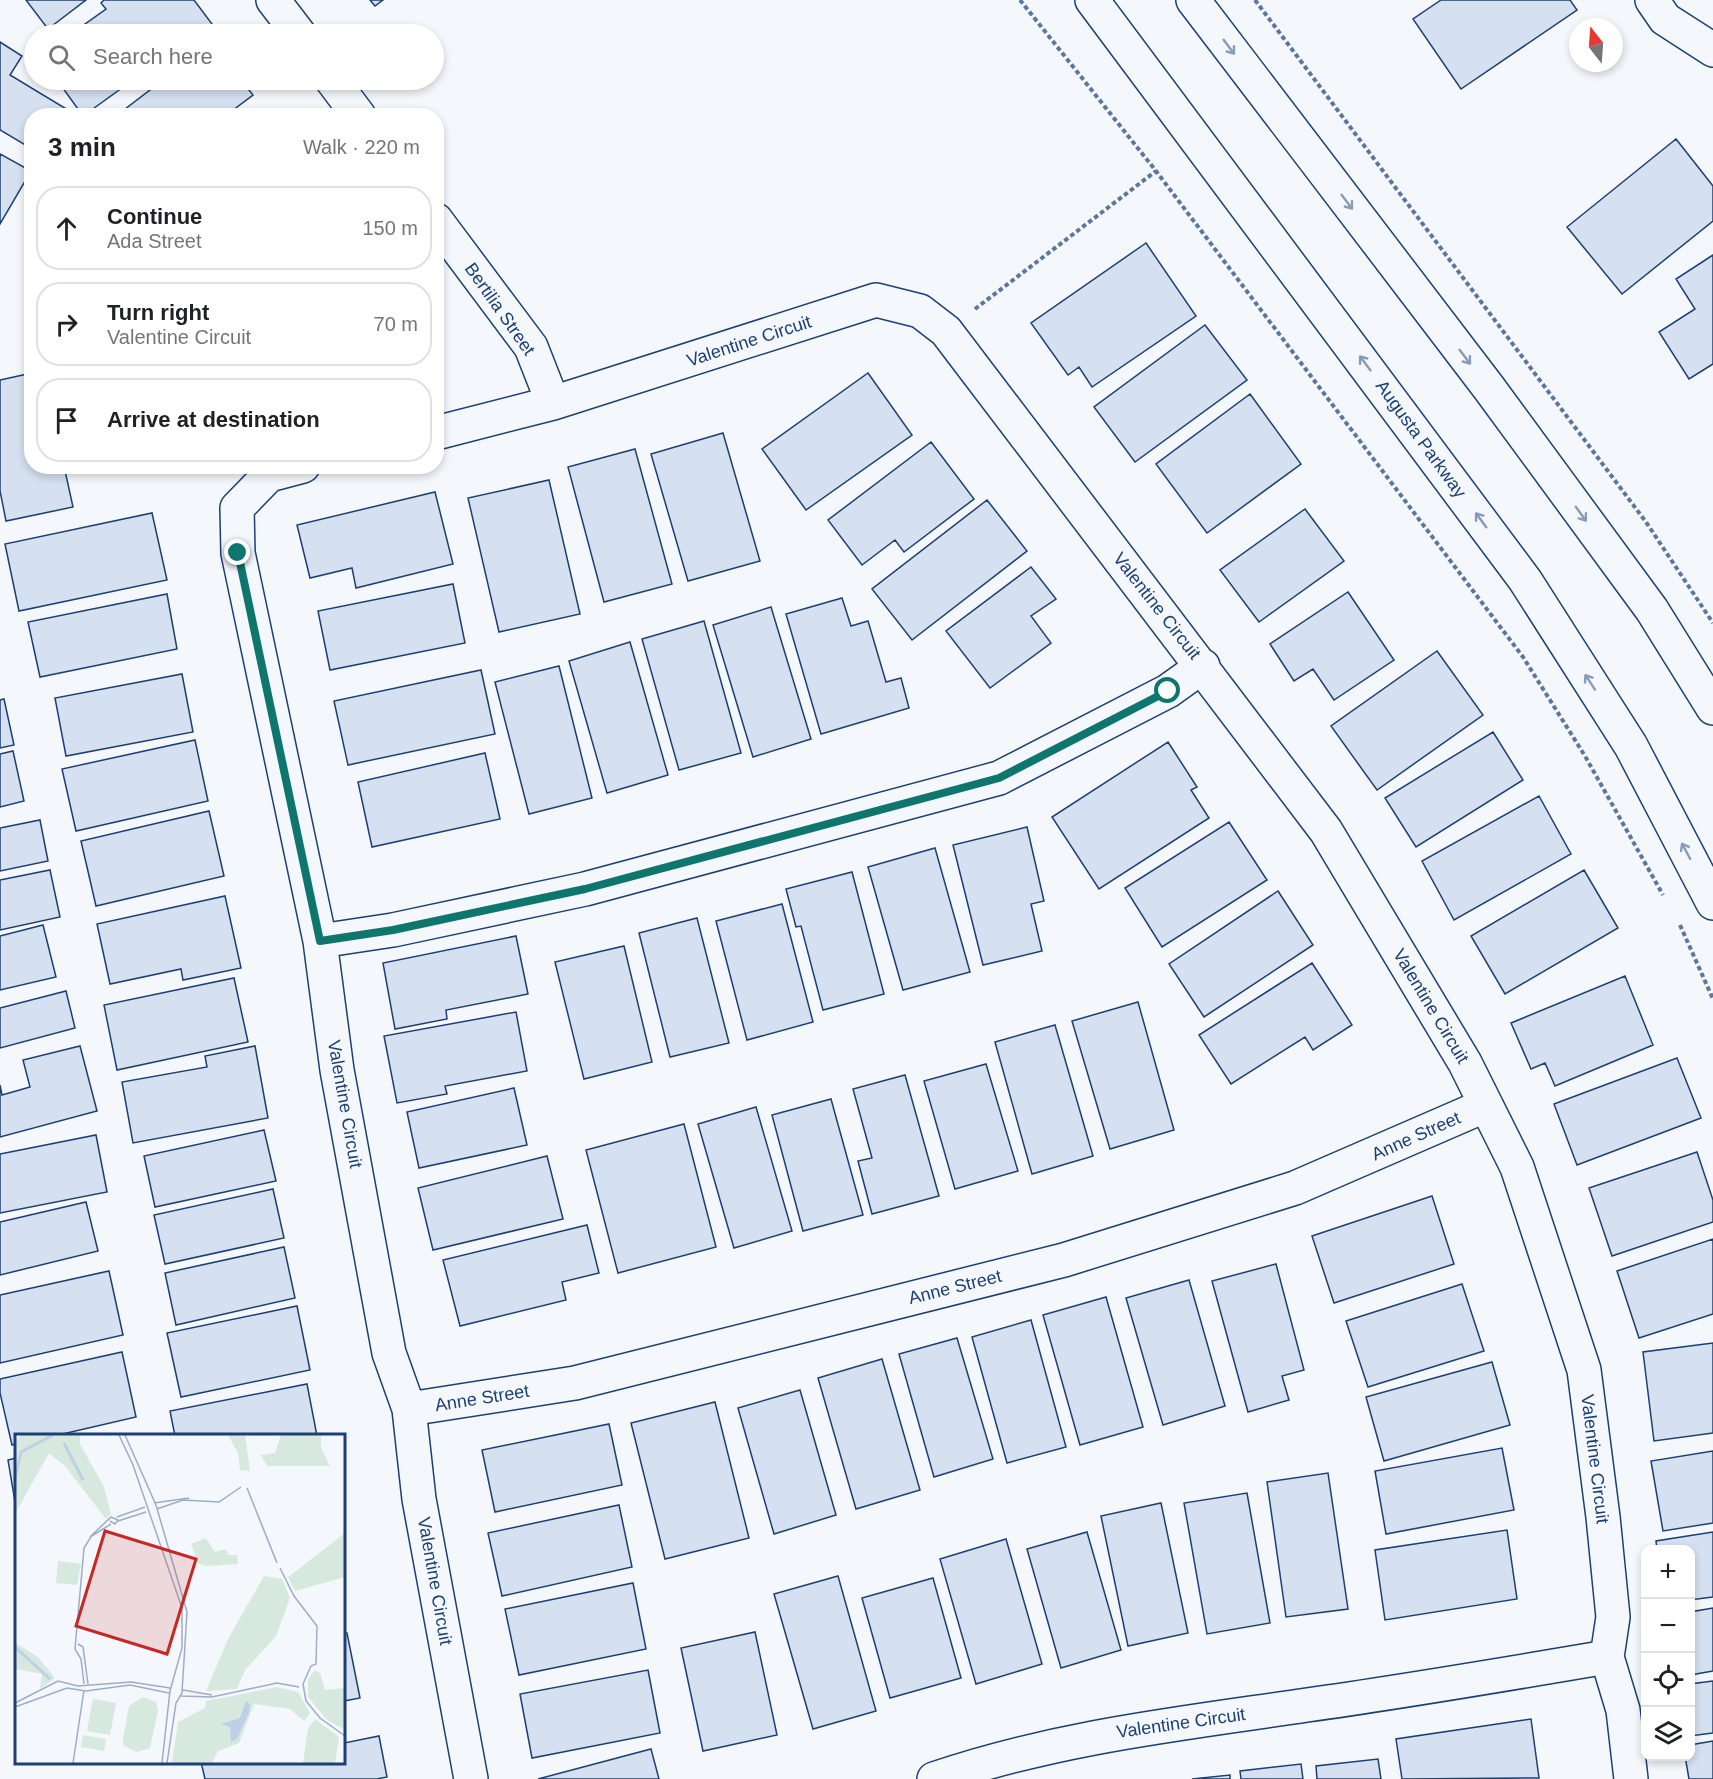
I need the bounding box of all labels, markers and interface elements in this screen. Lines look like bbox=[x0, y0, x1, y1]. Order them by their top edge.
north arrow bbox=[1569, 18, 1623, 72]
search box bbox=[24, 24, 444, 90]
one-way arrow bbox=[1223, 38, 1235, 54]
icon: search bbox=[45, 41, 78, 74]
text: Search here bbox=[93, 44, 213, 69]
text: 3 min bbox=[48, 132, 116, 162]
text: Walk · 220 m bbox=[303, 136, 420, 158]
one-way arrow bbox=[1341, 193, 1353, 209]
text: Continue bbox=[107, 204, 202, 229]
icon: ahead bbox=[50, 212, 83, 245]
text: 150 m bbox=[362, 217, 418, 239]
text: Ada Street bbox=[107, 230, 202, 252]
street label: Bertilia Street bbox=[461, 259, 539, 359]
text: Turn right bbox=[107, 300, 209, 325]
icon: right bbox=[50, 308, 83, 341]
street label: Valentine Circuit bbox=[684, 311, 814, 371]
text: 70 m bbox=[374, 313, 418, 335]
text: Valentine Circuit bbox=[107, 326, 251, 348]
one-way arrow bbox=[1459, 348, 1472, 364]
one-way arrow bbox=[1359, 355, 1372, 371]
street label: Augusta Parkway bbox=[1372, 376, 1470, 502]
icon: arrive bbox=[50, 404, 83, 437]
text: Arrive at destination bbox=[107, 407, 320, 432]
one-way arrow bbox=[1575, 505, 1587, 521]
one-way arrow bbox=[1475, 513, 1487, 529]
route end bbox=[224, 539, 250, 565]
street label: Valentine Circuit bbox=[1109, 549, 1205, 663]
one-way arrow bbox=[1584, 674, 1596, 691]
route start bbox=[1154, 677, 1180, 703]
one-way arrow bbox=[1680, 843, 1691, 861]
street label: Valentine Circuit bbox=[1389, 945, 1473, 1067]
street label: Valentine Circuit bbox=[324, 1038, 366, 1170]
street label: Anne Street bbox=[1369, 1108, 1463, 1164]
street label: Anne Street bbox=[906, 1266, 1004, 1308]
street label: Anne Street bbox=[433, 1381, 531, 1415]
street label: Valentine Circuit bbox=[1577, 1393, 1613, 1525]
inset map bbox=[15, 1434, 345, 1764]
street label: Valentine Circuit bbox=[414, 1515, 456, 1647]
map controls bbox=[1641, 1545, 1695, 1761]
button: + bbox=[1641, 1545, 1695, 1599]
button: − bbox=[1641, 1599, 1695, 1653]
button: locate bbox=[1641, 1653, 1695, 1707]
street label: Valentine Circuit bbox=[1115, 1704, 1247, 1742]
button: layers bbox=[1641, 1707, 1695, 1761]

